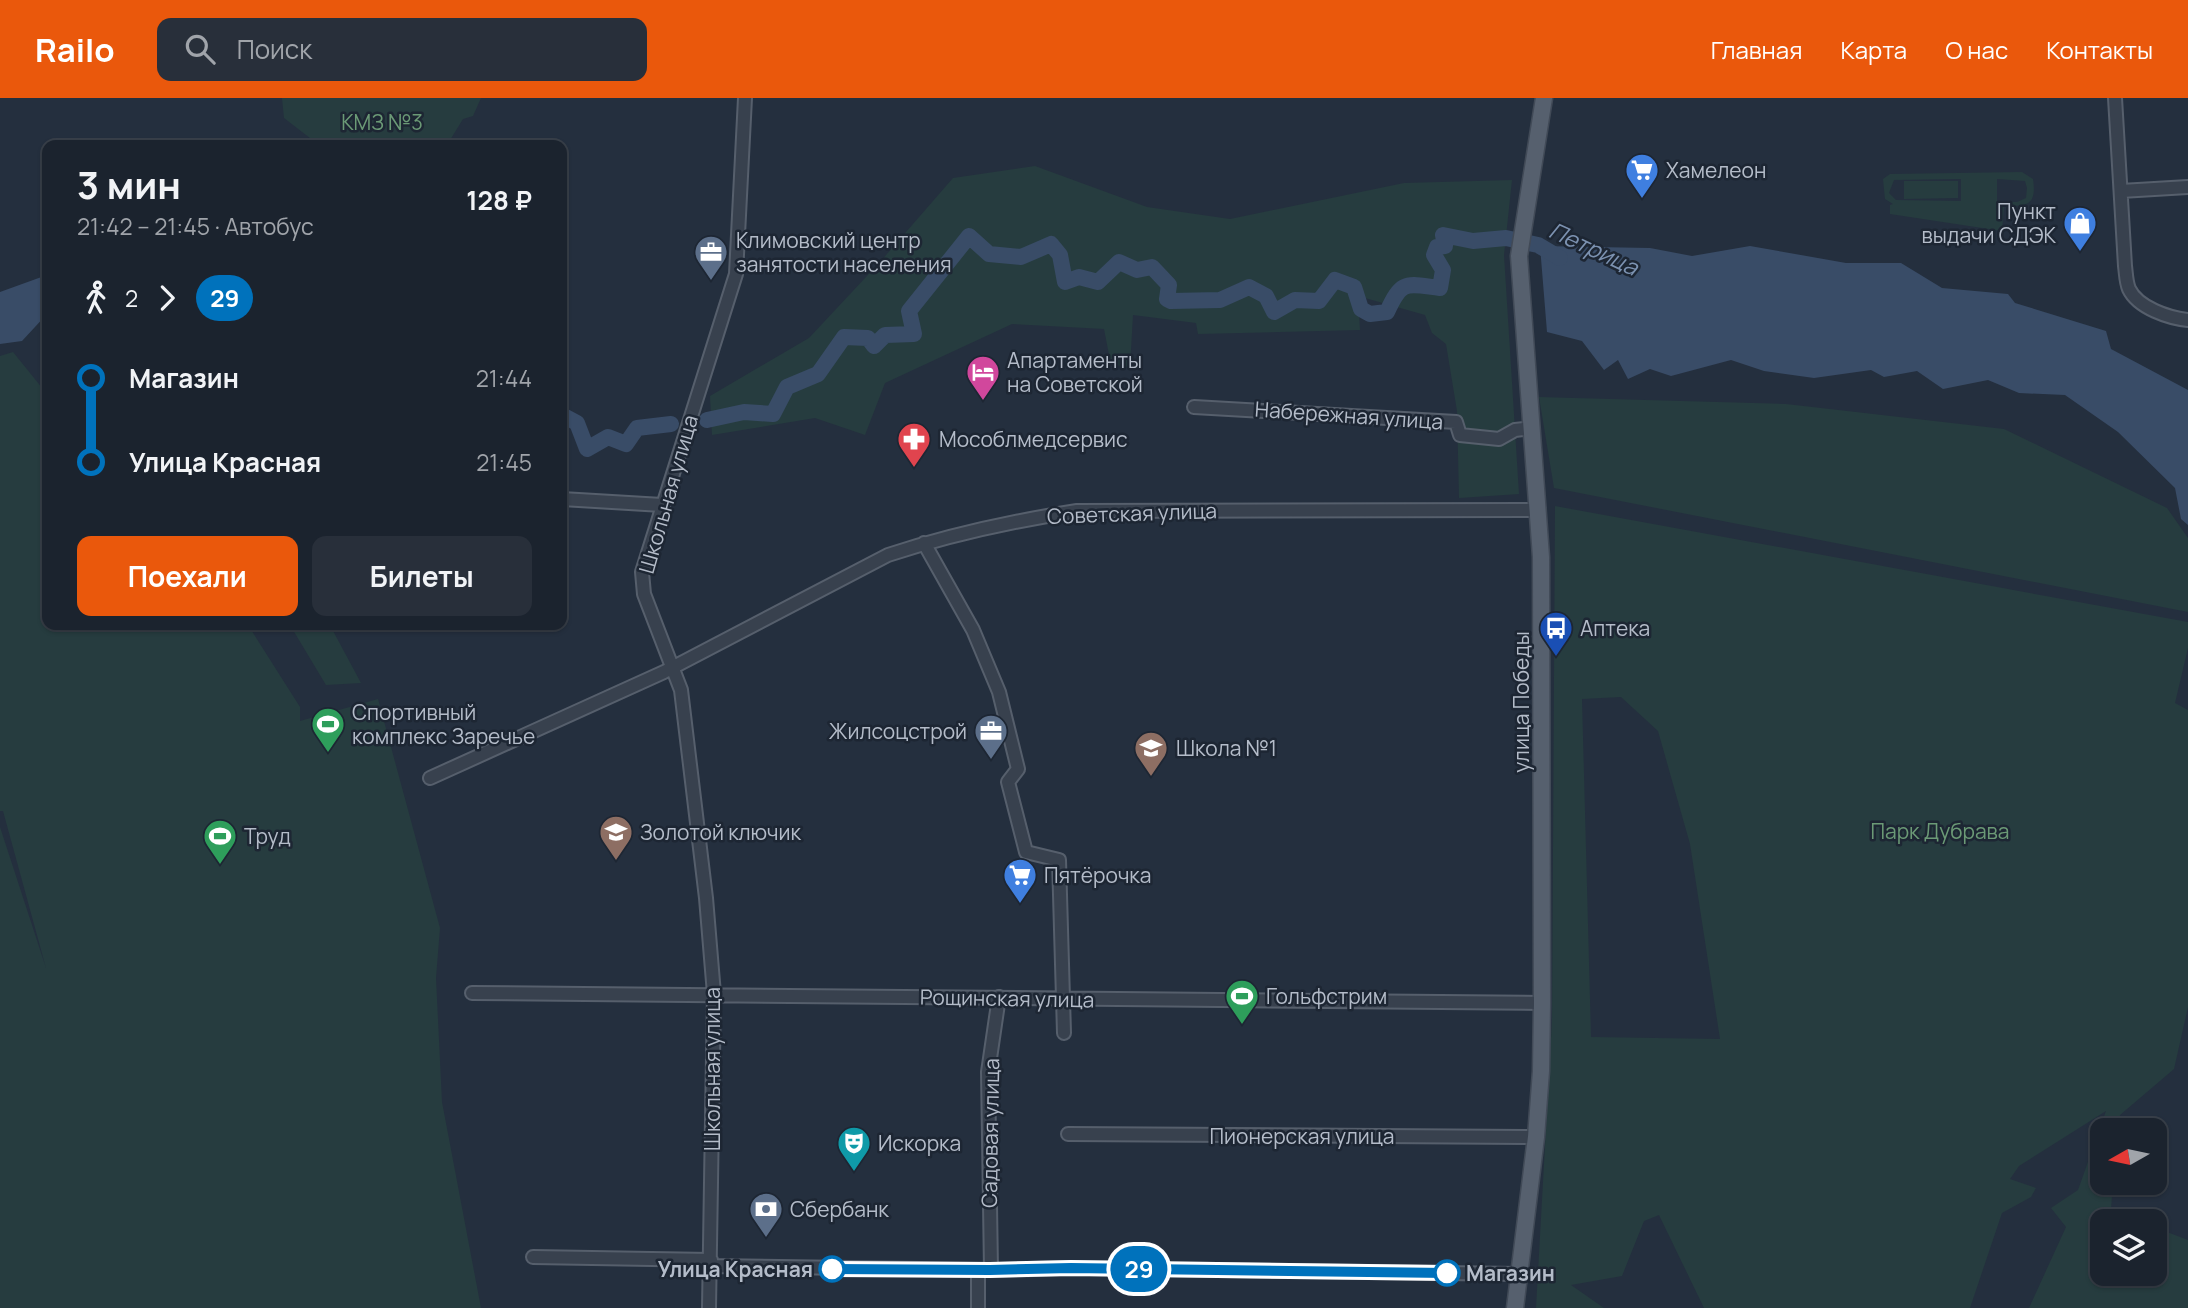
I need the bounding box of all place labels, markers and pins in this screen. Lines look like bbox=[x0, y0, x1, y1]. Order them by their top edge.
supermarket icon: Хамелеон bbox=[1623, 151, 1661, 200]
place label: Хамелеон bbox=[1666, 156, 1766, 184]
place label: Пункт выдачи СДЭК bbox=[1922, 197, 2057, 249]
shop icon: Пункт выдачи СДЭК bbox=[2061, 204, 2099, 253]
place label: Климовский центр занятости населения bbox=[736, 226, 952, 278]
office icon: Климовский центр занятости населения bbox=[692, 233, 730, 282]
place label: Апартаменты на Советской bbox=[1007, 346, 1143, 398]
hotel icon: Апартаменты на Советской bbox=[964, 353, 1002, 402]
pharmacy icon: Мособлмедсервис bbox=[895, 420, 933, 469]
place label: Мособлмедсервис bbox=[939, 425, 1128, 453]
bus stop icon: Аптека bbox=[1537, 609, 1575, 658]
place label: Аптека bbox=[1580, 614, 1650, 642]
place label: Спортивный комплекс Заречье bbox=[352, 698, 535, 750]
sports icon: Спортивный комплекс Заречье bbox=[309, 705, 347, 754]
office icon: Жилсоцстрой bbox=[972, 712, 1010, 761]
place label: Жилсоцстрой bbox=[829, 717, 967, 745]
school or university icon: Школа №1 bbox=[1132, 729, 1170, 778]
place label: Школа №1 bbox=[1176, 734, 1277, 762]
school or university icon: Золотой ключик bbox=[597, 813, 635, 862]
sports icon: Труд bbox=[201, 817, 239, 866]
place label: Золотой ключик bbox=[640, 818, 801, 846]
place label: Труд bbox=[244, 822, 291, 850]
supermarket icon: Пятёрочка bbox=[1001, 856, 1039, 905]
place label: Пятёрочка bbox=[1044, 861, 1151, 889]
sports icon: Гольфстрим bbox=[1223, 977, 1261, 1026]
place label: Гольфстрим bbox=[1266, 982, 1387, 1010]
theatre icon: Искорка bbox=[835, 1124, 873, 1173]
place label: Искорка bbox=[878, 1129, 961, 1157]
bank icon: Сбербанк bbox=[747, 1190, 785, 1239]
place label: Сбербанк bbox=[790, 1195, 889, 1223]
place label: Улица Красная bbox=[658, 1255, 813, 1283]
marker: Улица Красная bbox=[819, 1256, 845, 1282]
place label: Магазин bbox=[1466, 1259, 1555, 1287]
marker: Магазин bbox=[1434, 1260, 1460, 1286]

